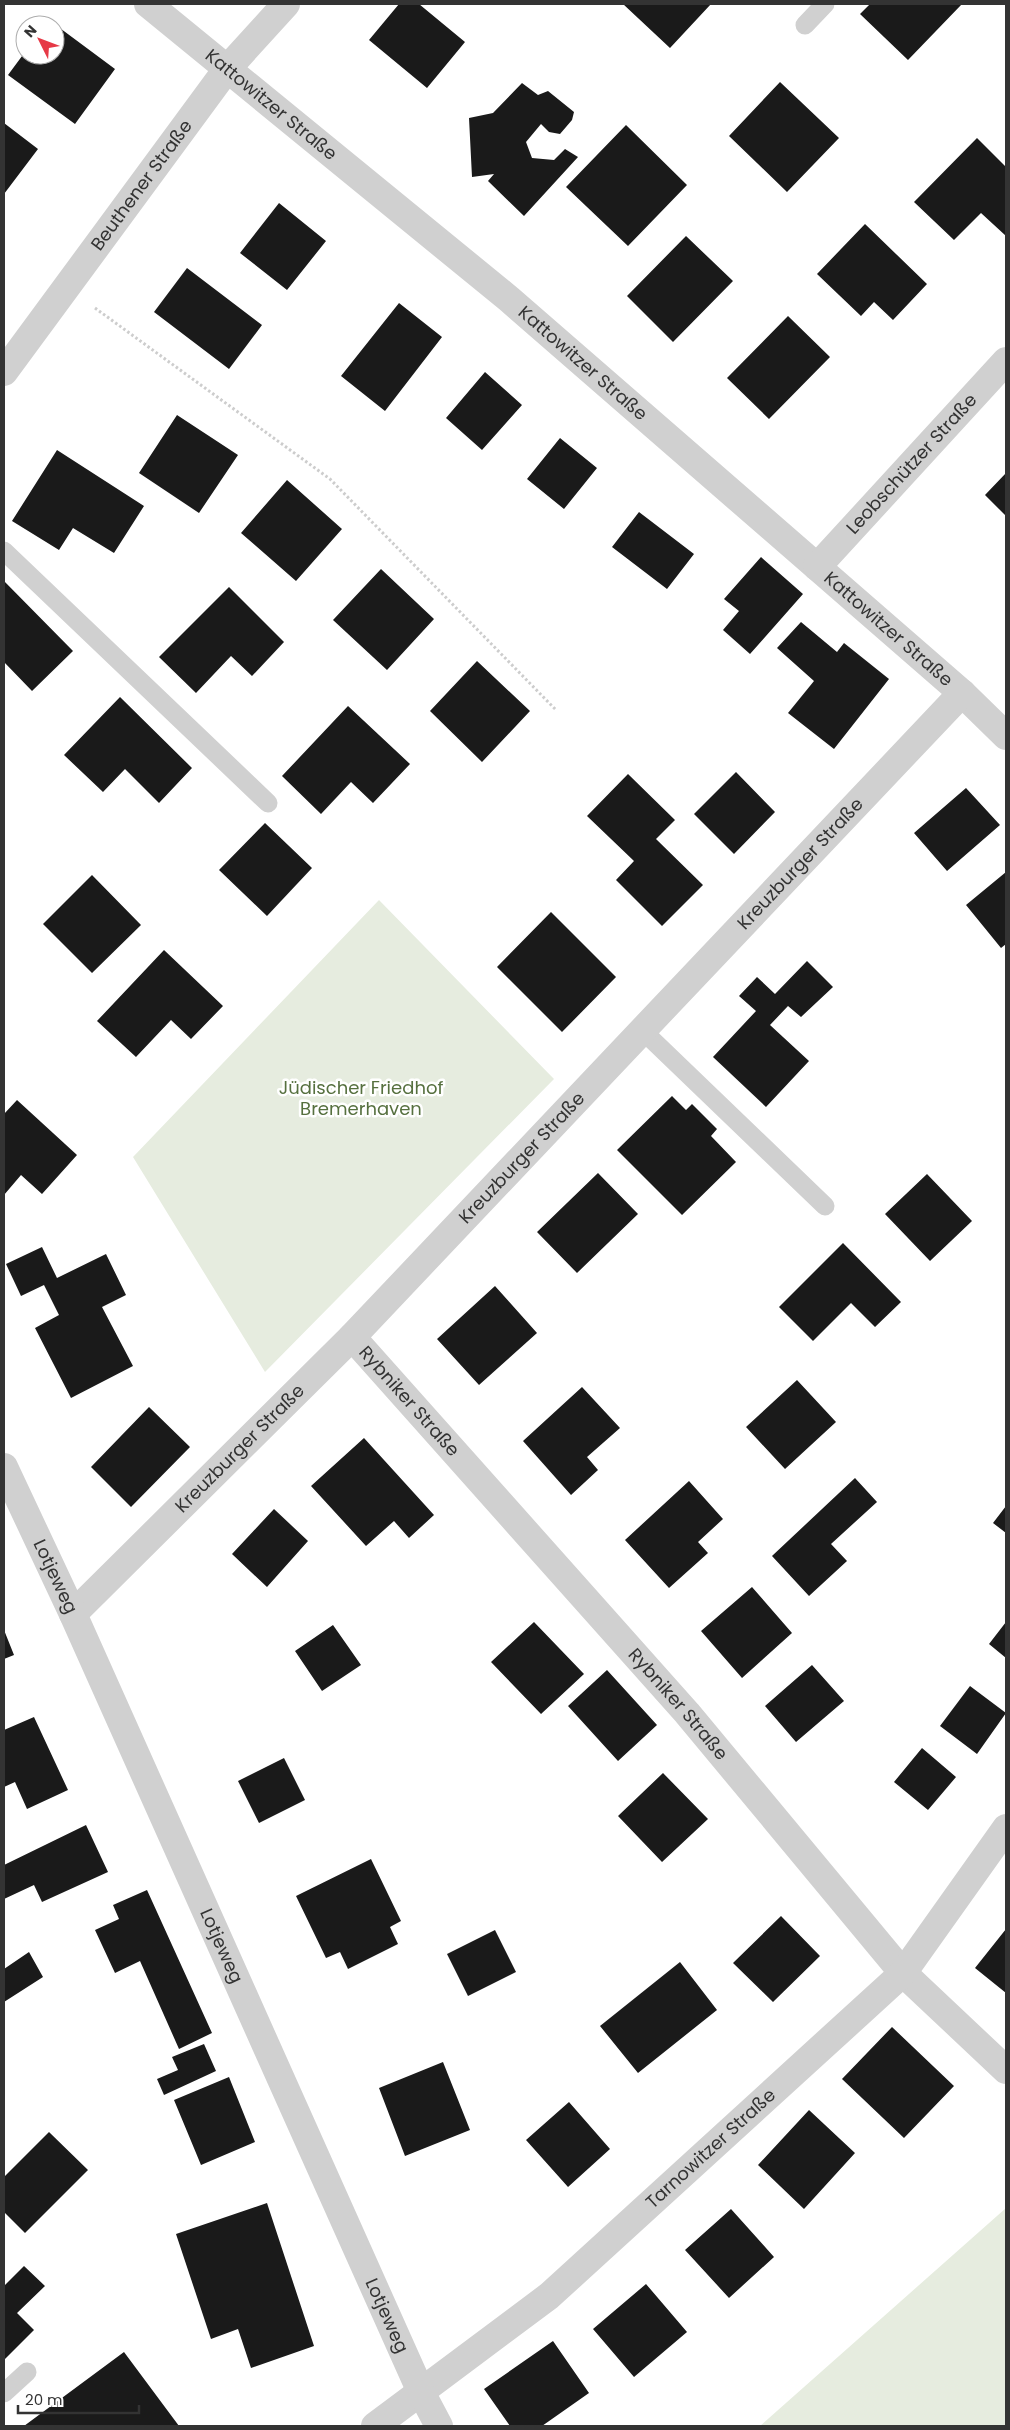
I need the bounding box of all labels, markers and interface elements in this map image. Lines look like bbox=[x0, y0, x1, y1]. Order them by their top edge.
north arrow bbox=[15, 15, 65, 65]
text: N bbox=[19, 21, 41, 42]
street label: Kattowitzer Straße bbox=[200, 43, 343, 166]
street label: Beuthener Straße bbox=[85, 114, 198, 255]
street label: Kattowitzer Straße bbox=[513, 300, 653, 426]
street label: Leobschützer Straße bbox=[840, 388, 982, 539]
street label: Kattowitzer Straße bbox=[819, 565, 959, 692]
street label: Kreuzburger Straße bbox=[731, 792, 869, 935]
park label: Jüdischer Friedhof Bremerhaven bbox=[279, 1075, 443, 1121]
street label: Kreuzburger Straße bbox=[453, 1086, 590, 1229]
street label: Rybniker Straße bbox=[353, 1340, 466, 1462]
street label: Kreuzburger Straße bbox=[169, 1378, 310, 1518]
street label: Lotjeweg bbox=[28, 1535, 84, 1618]
street label: Rybniker Straße bbox=[623, 1642, 734, 1765]
street label: Lotjeweg bbox=[194, 1904, 250, 1987]
street label: Tarnowitzer Straße bbox=[640, 2082, 781, 2214]
street label: Lotjeweg bbox=[360, 2274, 415, 2357]
scale bar bbox=[18, 2382, 139, 2414]
text: 20 m bbox=[25, 2389, 63, 2410]

